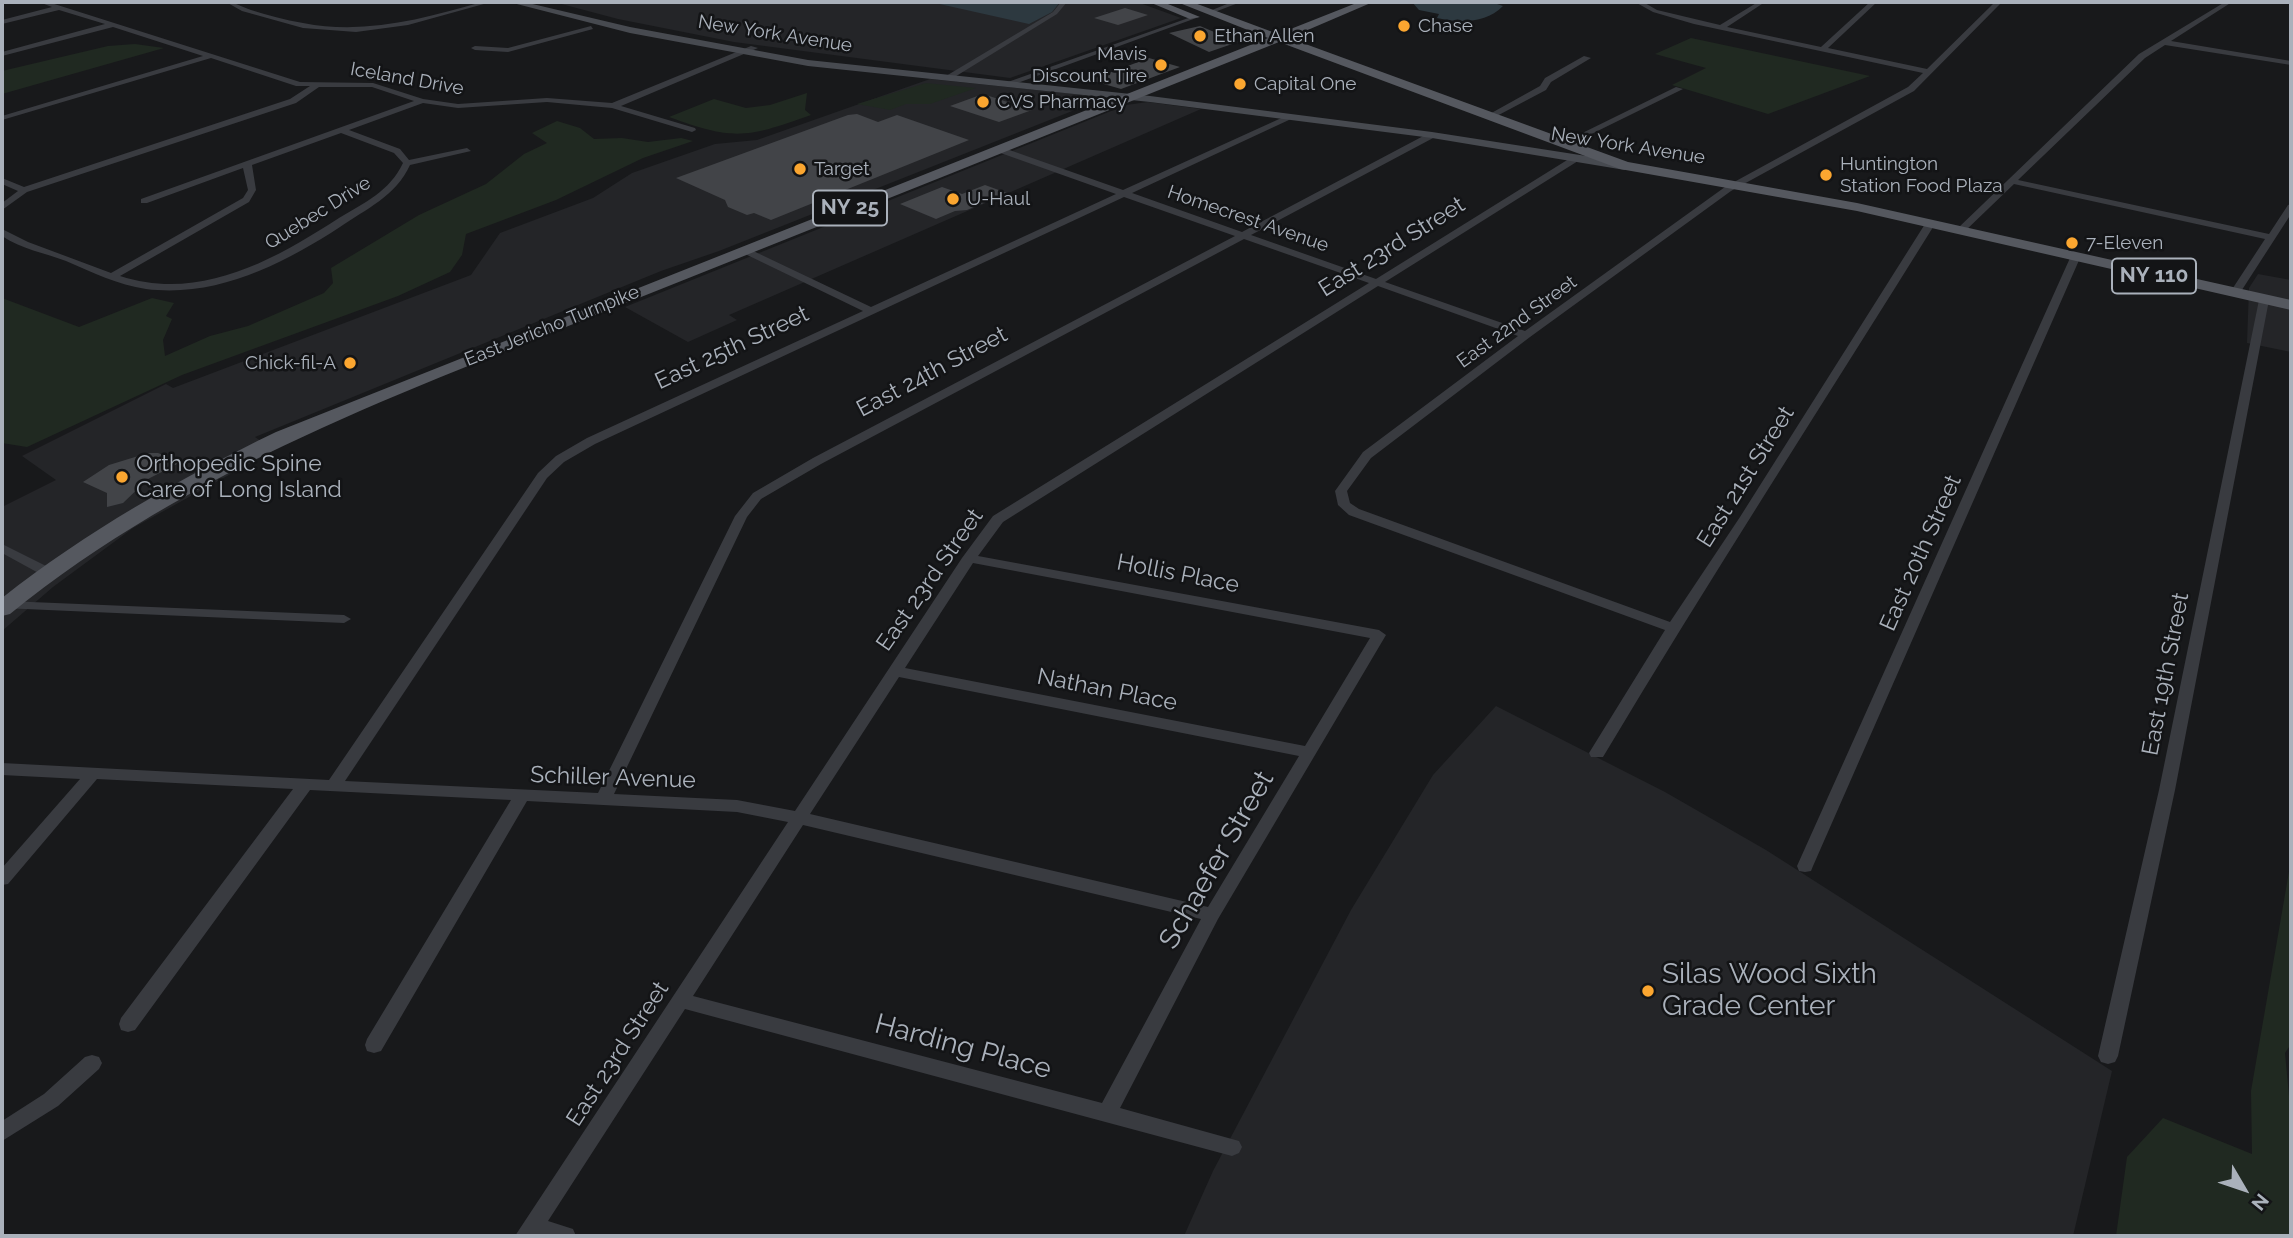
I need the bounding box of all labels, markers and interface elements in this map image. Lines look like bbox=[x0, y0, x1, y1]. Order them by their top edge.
street label: New York Avenue bbox=[696, 11, 854, 57]
place label: Chase bbox=[1418, 15, 1473, 37]
marker: Chase bbox=[1396, 18, 1412, 34]
place label: Ethan Allen bbox=[1214, 25, 1315, 47]
marker: Ethan Allen bbox=[1192, 28, 1208, 44]
place label: Mavis Discount Tire bbox=[1032, 43, 1147, 87]
marker: Mavis Discount Tire bbox=[1153, 57, 1169, 73]
street label: Iceland Drive bbox=[349, 58, 465, 100]
place label: Capital One bbox=[1254, 73, 1356, 95]
marker: Capital One bbox=[1232, 76, 1248, 92]
place label: CVS Pharmacy bbox=[997, 91, 1127, 113]
marker: CVS Pharmacy bbox=[975, 94, 991, 110]
street label: New York Avenue bbox=[1549, 123, 1707, 169]
place label: Huntington Station Food Plaza bbox=[1840, 153, 2003, 197]
place label: Target bbox=[814, 158, 870, 180]
marker: Target bbox=[792, 161, 808, 177]
marker: Huntington Station Food Plaza bbox=[1818, 167, 1834, 183]
street label: Quebec Drive bbox=[261, 171, 375, 255]
street label: Homecrest Avenue bbox=[1164, 181, 1332, 257]
place label: U-Haul bbox=[967, 188, 1030, 210]
road number: NY 25 bbox=[813, 190, 887, 226]
marker: U-Haul bbox=[945, 191, 961, 207]
street label: East 23rd Street bbox=[1314, 191, 1470, 303]
place label: 7-Eleven bbox=[2086, 232, 2163, 254]
marker: 7-Eleven bbox=[2064, 235, 2080, 251]
road number: NY 110 bbox=[2112, 258, 2196, 294]
street label: East 22nd Street bbox=[1453, 271, 1581, 373]
street label: East Jericho Turnpike bbox=[461, 281, 643, 371]
street label: East 25th Street bbox=[651, 300, 813, 396]
street label: East 24th Street bbox=[852, 321, 1012, 423]
place label: Chick-fil-A bbox=[245, 352, 336, 374]
marker: Chick-fil-A bbox=[342, 355, 358, 371]
street label: East 21st Street bbox=[1692, 401, 1800, 553]
place label: Orthopedic Spine Care of Long Island bbox=[136, 450, 342, 504]
marker: Orthopedic Spine Care of Long Island bbox=[114, 469, 130, 485]
street label: East 20th Street bbox=[1874, 471, 1968, 635]
street label: East 23rd Street bbox=[871, 504, 989, 656]
street label: Hollis Place bbox=[1114, 549, 1242, 599]
street label: East 19th Street bbox=[2137, 590, 2195, 758]
street label: Nathan Place bbox=[1035, 663, 1179, 717]
street label: Schiller Avenue bbox=[530, 761, 696, 795]
street label: Schaefer Street bbox=[1152, 765, 1282, 955]
place label: Silas Wood Sixth Grade Center bbox=[1662, 958, 1877, 1024]
street label: East 23rd Street bbox=[561, 976, 675, 1132]
marker: Silas Wood Sixth Grade Center bbox=[1640, 983, 1656, 999]
street label: Harding Place bbox=[871, 1007, 1055, 1087]
north arrow bbox=[2209, 1154, 2279, 1224]
text: N bbox=[2247, 1190, 2273, 1215]

